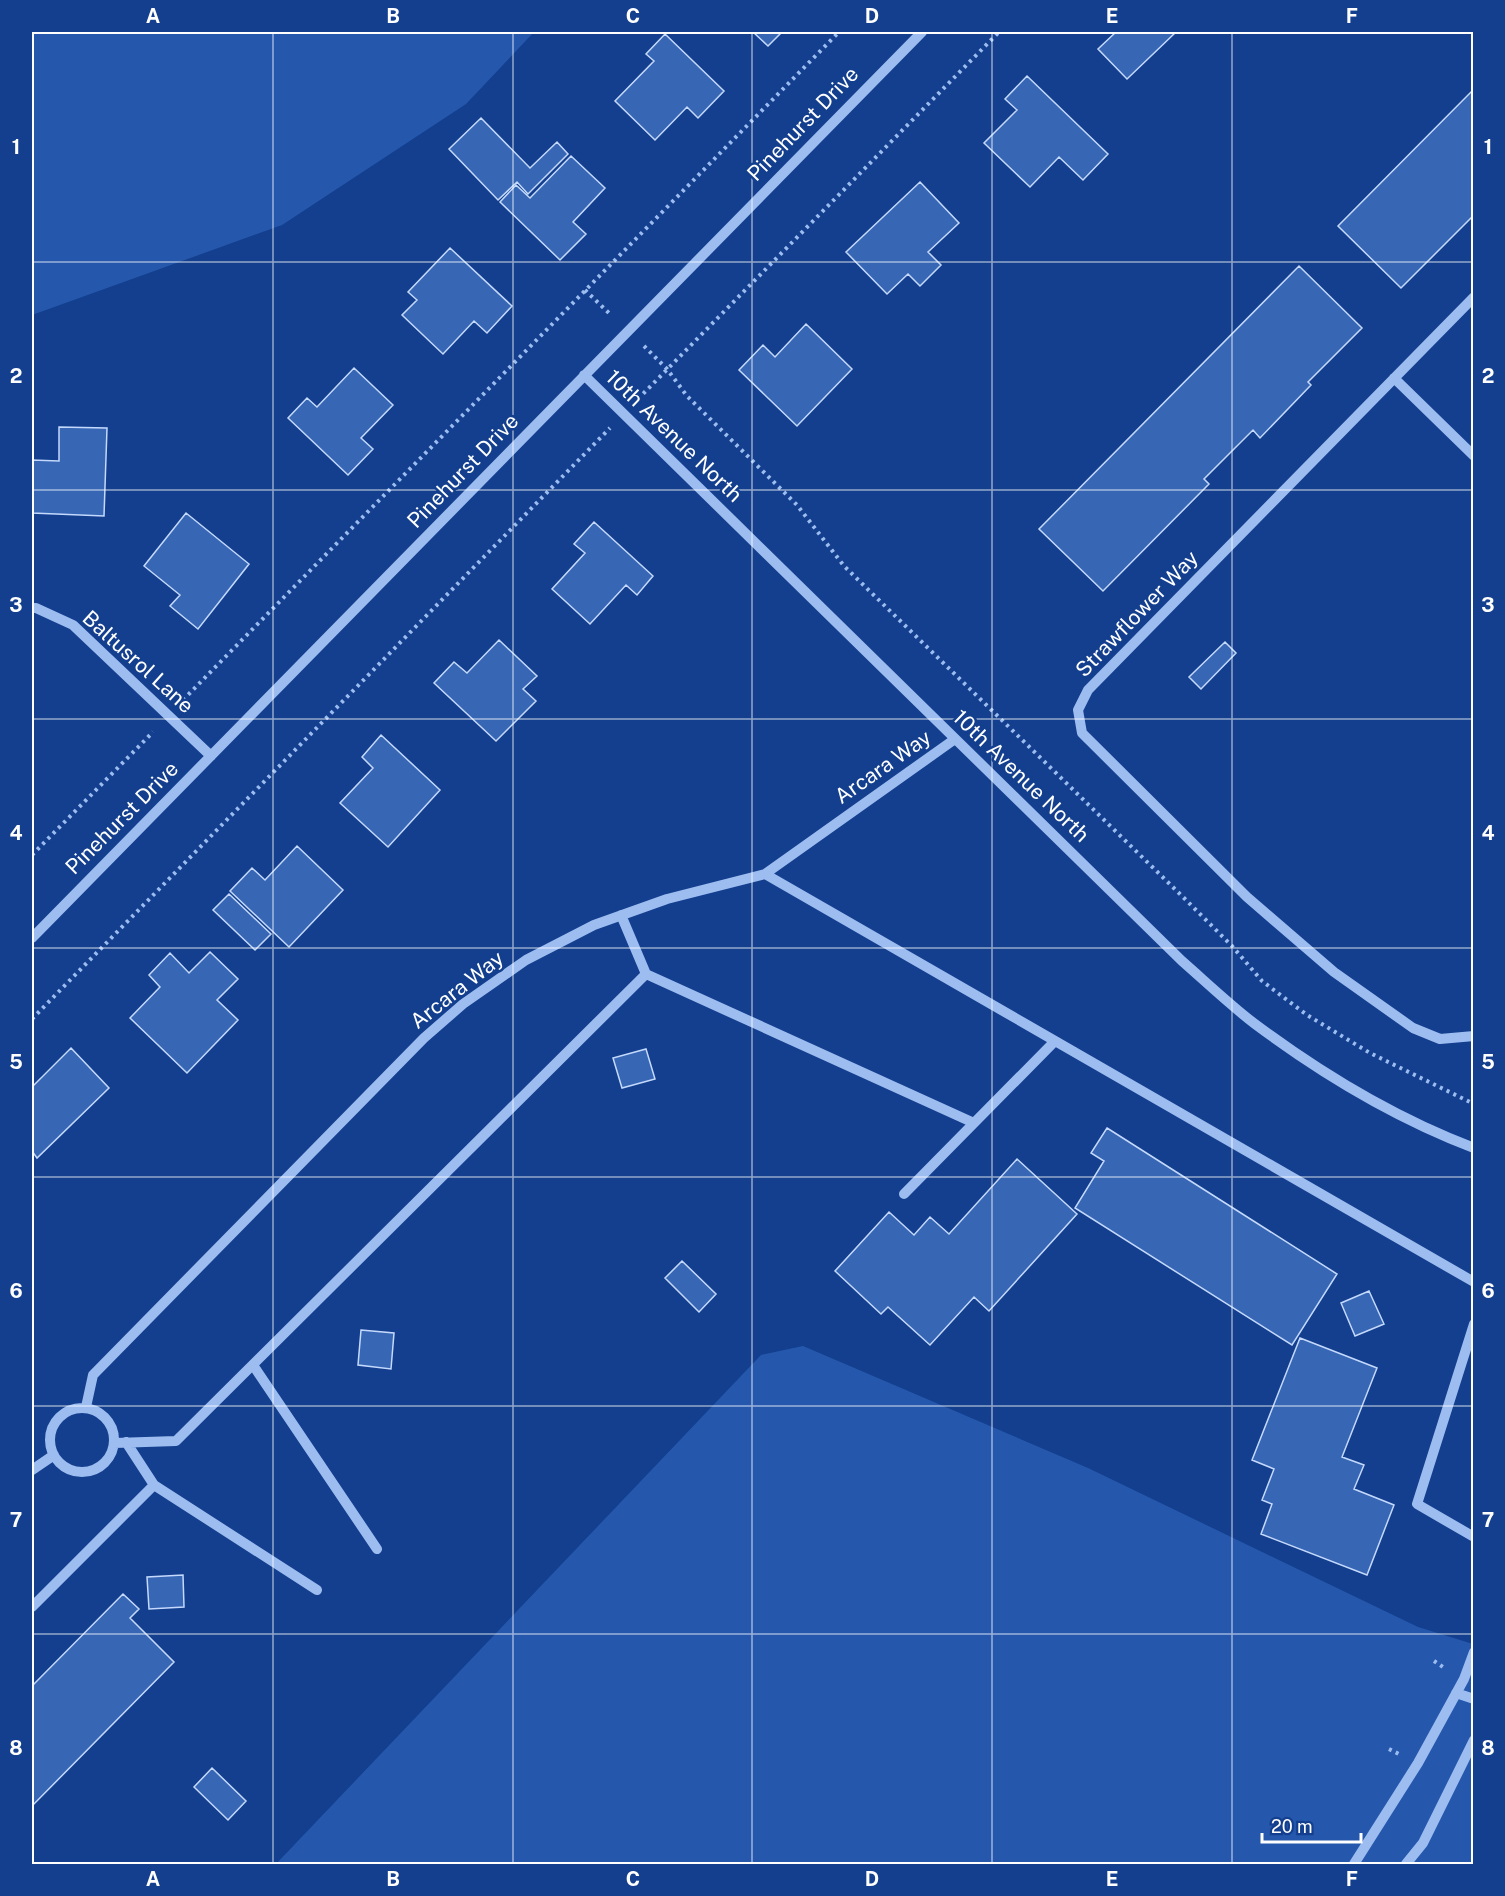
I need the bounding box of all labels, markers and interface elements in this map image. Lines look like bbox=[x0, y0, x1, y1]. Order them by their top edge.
text: A bbox=[146, 4, 160, 28]
text: B bbox=[386, 4, 400, 28]
text: C bbox=[626, 4, 640, 28]
text: D bbox=[865, 4, 879, 28]
text: E bbox=[1106, 4, 1118, 28]
text: F bbox=[1346, 4, 1358, 28]
street label: Pinehurst Drive bbox=[742, 61, 863, 186]
text: 1 bbox=[12, 135, 20, 159]
text: 1 bbox=[1484, 135, 1492, 159]
text: 2 bbox=[10, 364, 22, 388]
street label: 10th Avenue North bbox=[601, 364, 748, 507]
text: 2 bbox=[1482, 364, 1494, 388]
street label: Pinehurst Drive bbox=[402, 408, 523, 533]
street label: Strawflower Way bbox=[1070, 545, 1203, 682]
text: 3 bbox=[9, 593, 23, 617]
text: 3 bbox=[1481, 593, 1495, 617]
street label: Baltusrol Lane bbox=[78, 605, 199, 718]
street label: 10th Avenue North bbox=[948, 704, 1095, 847]
street label: Arcara Way bbox=[830, 724, 936, 809]
street label: Pinehurst Drive bbox=[60, 756, 183, 879]
text: 4 bbox=[9, 821, 23, 845]
text: 4 bbox=[1481, 821, 1495, 845]
street label: Arcara Way bbox=[405, 945, 508, 1034]
text: 5 bbox=[9, 1050, 23, 1074]
text: 5 bbox=[1481, 1050, 1495, 1074]
text: 6 bbox=[9, 1279, 23, 1303]
text: 6 bbox=[1481, 1279, 1495, 1303]
text: 7 bbox=[10, 1508, 22, 1532]
text: 7 bbox=[1482, 1508, 1494, 1532]
text: 8 bbox=[9, 1736, 23, 1760]
text: 8 bbox=[1481, 1736, 1495, 1760]
scale bar bbox=[1262, 1806, 1361, 1844]
text: 20 m bbox=[1271, 1816, 1313, 1837]
text: A bbox=[146, 1867, 160, 1891]
text: B bbox=[386, 1867, 400, 1891]
text: C bbox=[626, 1867, 640, 1891]
text: D bbox=[865, 1867, 879, 1891]
text: E bbox=[1106, 1867, 1118, 1891]
text: F bbox=[1346, 1867, 1358, 1891]

